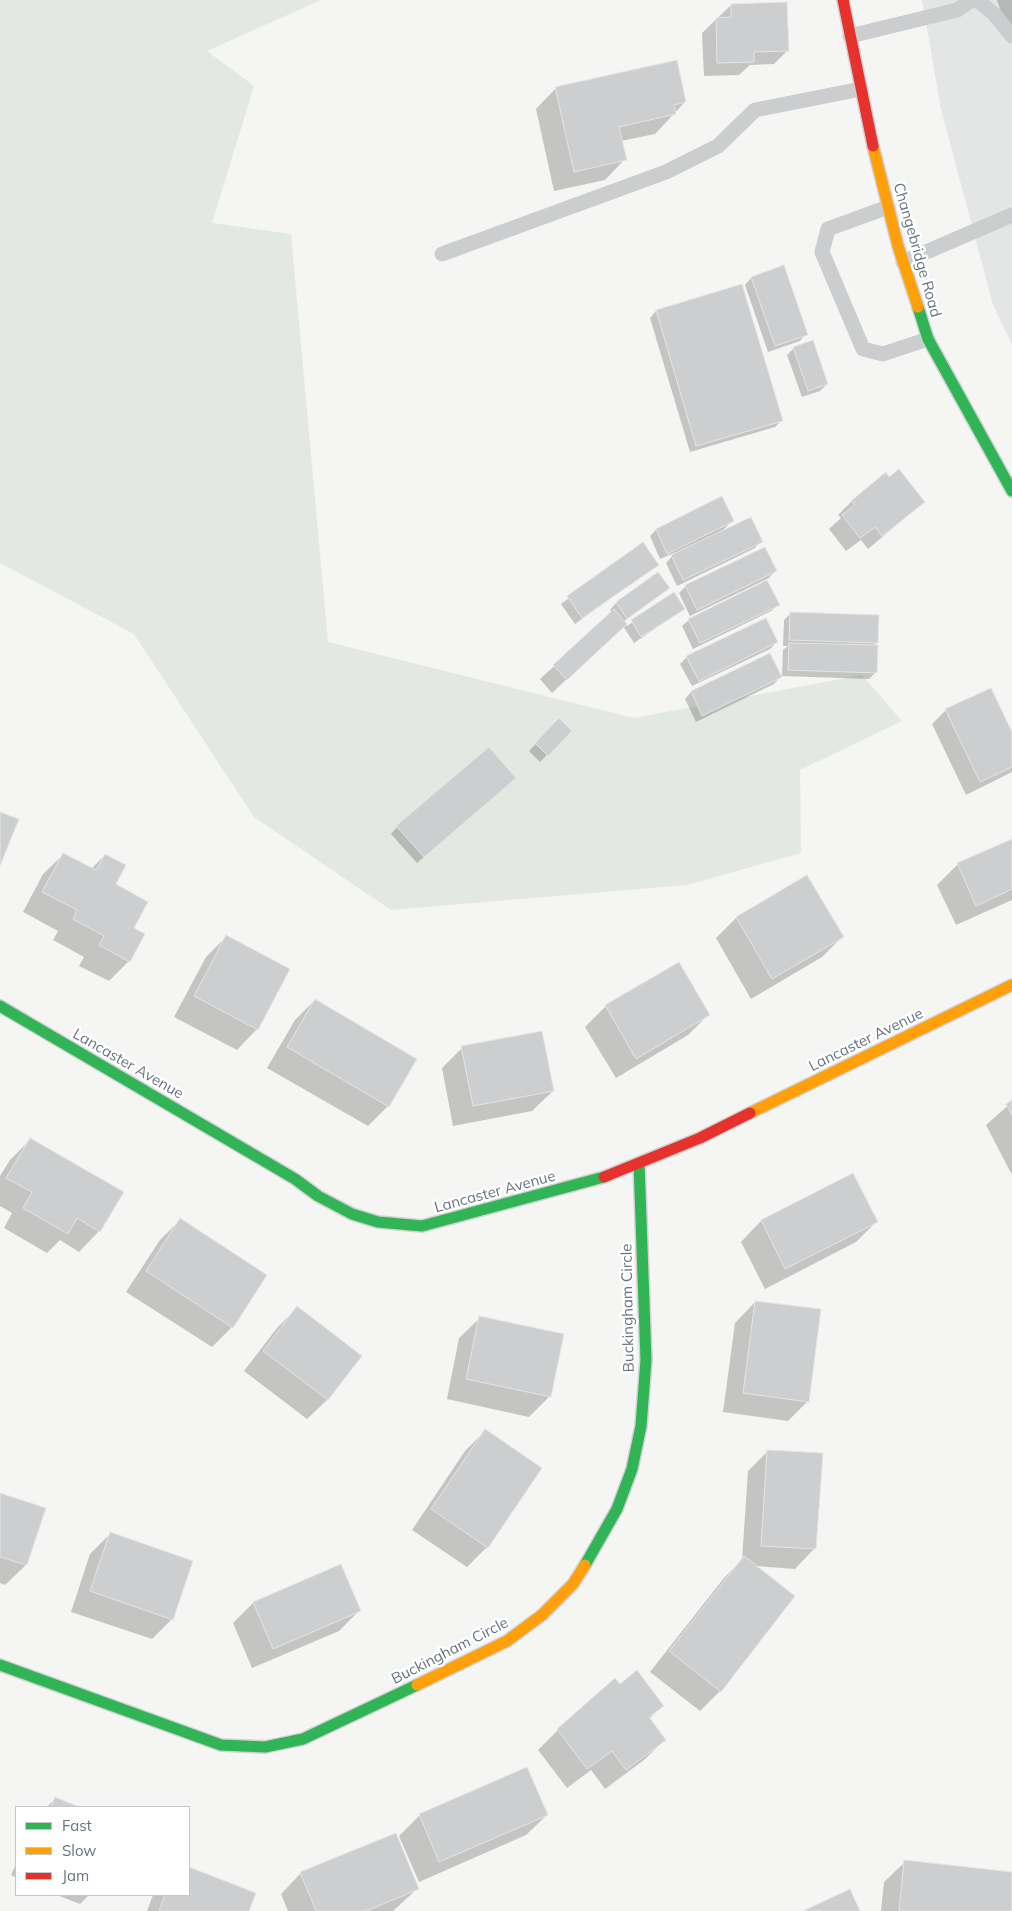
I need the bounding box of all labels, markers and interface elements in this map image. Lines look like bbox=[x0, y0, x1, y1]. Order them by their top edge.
street label: Changebridge Road bbox=[889, 181, 945, 319]
street label: Lancaster Avenue bbox=[806, 1005, 926, 1075]
street label: Lancaster Avenue bbox=[70, 1025, 186, 1103]
street label: Lancaster Avenue bbox=[432, 1167, 558, 1217]
street label: Buckingham Circle bbox=[618, 1244, 638, 1372]
street label: Buckingham Circle bbox=[389, 1614, 511, 1688]
legend bbox=[15, 1806, 190, 1896]
text: Fast bbox=[62, 1816, 92, 1835]
text: Slow bbox=[62, 1841, 96, 1860]
text: Jam bbox=[62, 1866, 89, 1885]

